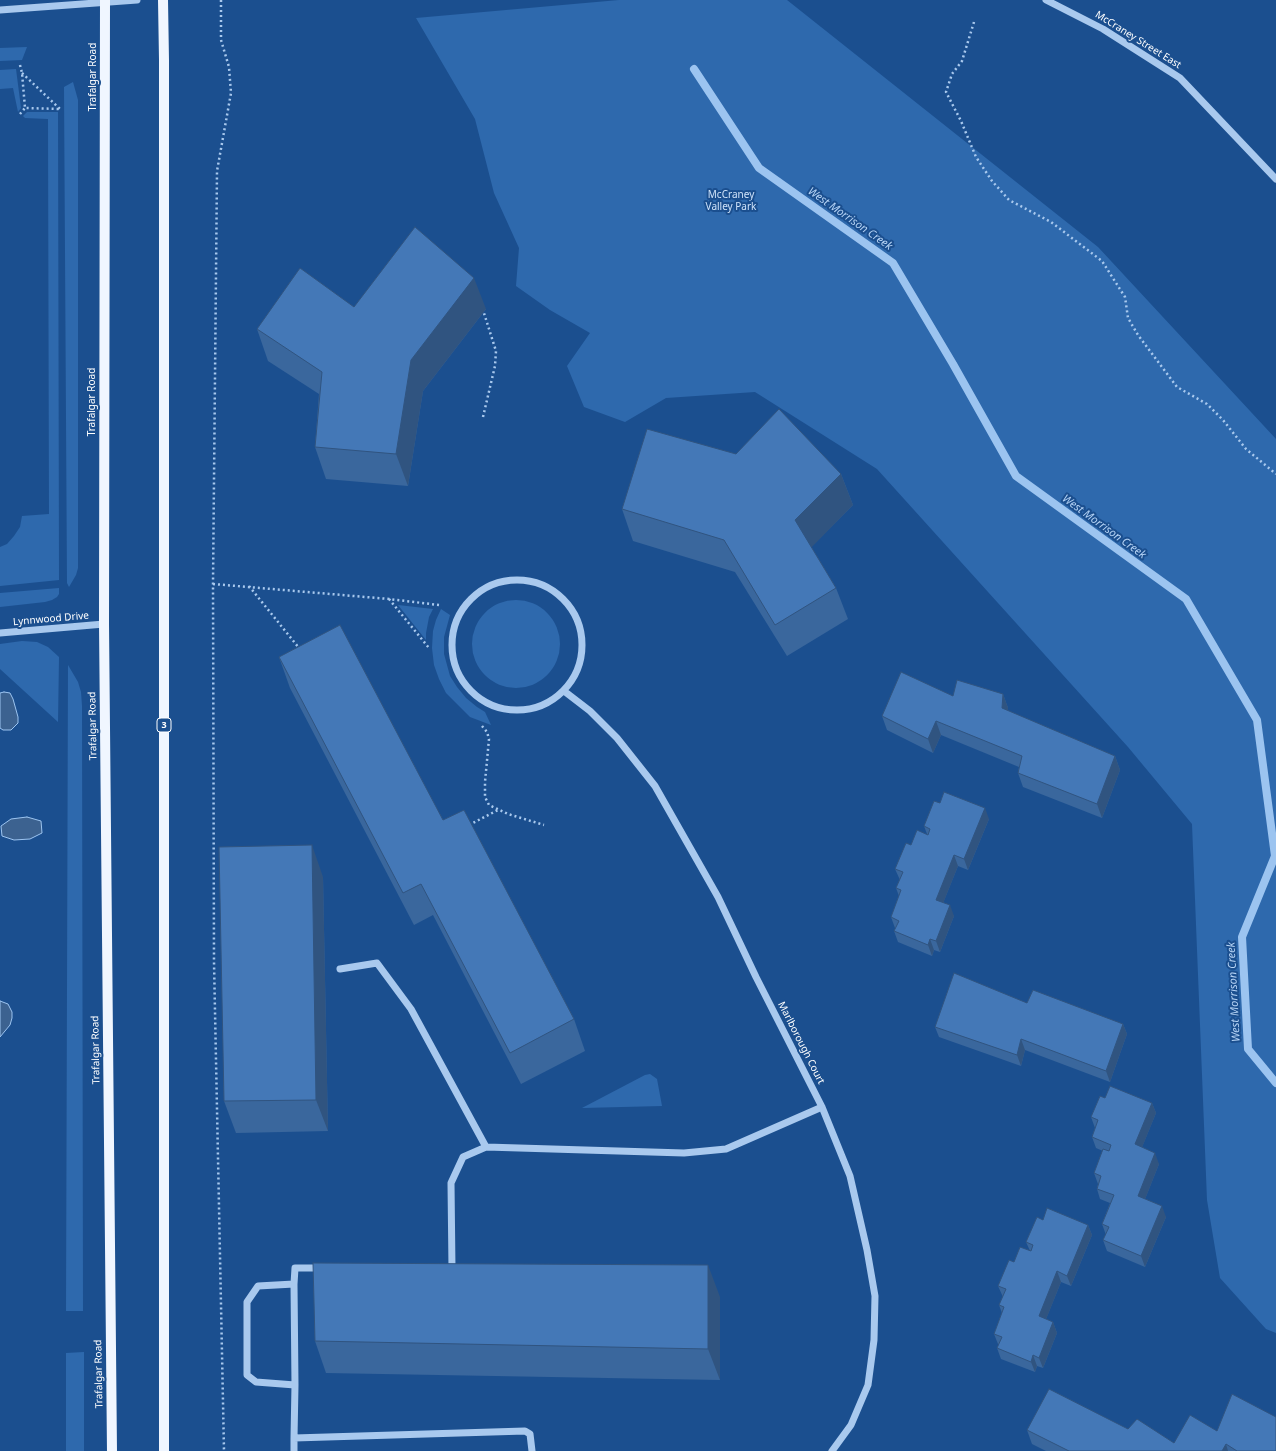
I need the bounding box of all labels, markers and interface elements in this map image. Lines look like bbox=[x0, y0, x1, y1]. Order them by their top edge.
street label: McCraney Street East bbox=[1093, 9, 1183, 71]
street label: Trafalgar Road bbox=[87, 43, 99, 111]
water label: West Morrison Creek bbox=[805, 185, 895, 253]
park label: McCraney Valley Park bbox=[706, 189, 756, 212]
street label: Trafalgar Road bbox=[86, 368, 98, 436]
water label: West Morrison Creek bbox=[1060, 492, 1148, 562]
street label: Lynnwood Drive bbox=[13, 610, 89, 628]
street label: Trafalgar Road bbox=[86, 692, 100, 760]
road number: 3 bbox=[157, 718, 171, 732]
water label: West Morrison Creek bbox=[1225, 942, 1243, 1042]
street label: Marlborough Court bbox=[775, 1000, 827, 1086]
street label: Trafalgar Road bbox=[89, 1016, 103, 1084]
street label: Trafalgar Road bbox=[92, 1340, 106, 1408]

